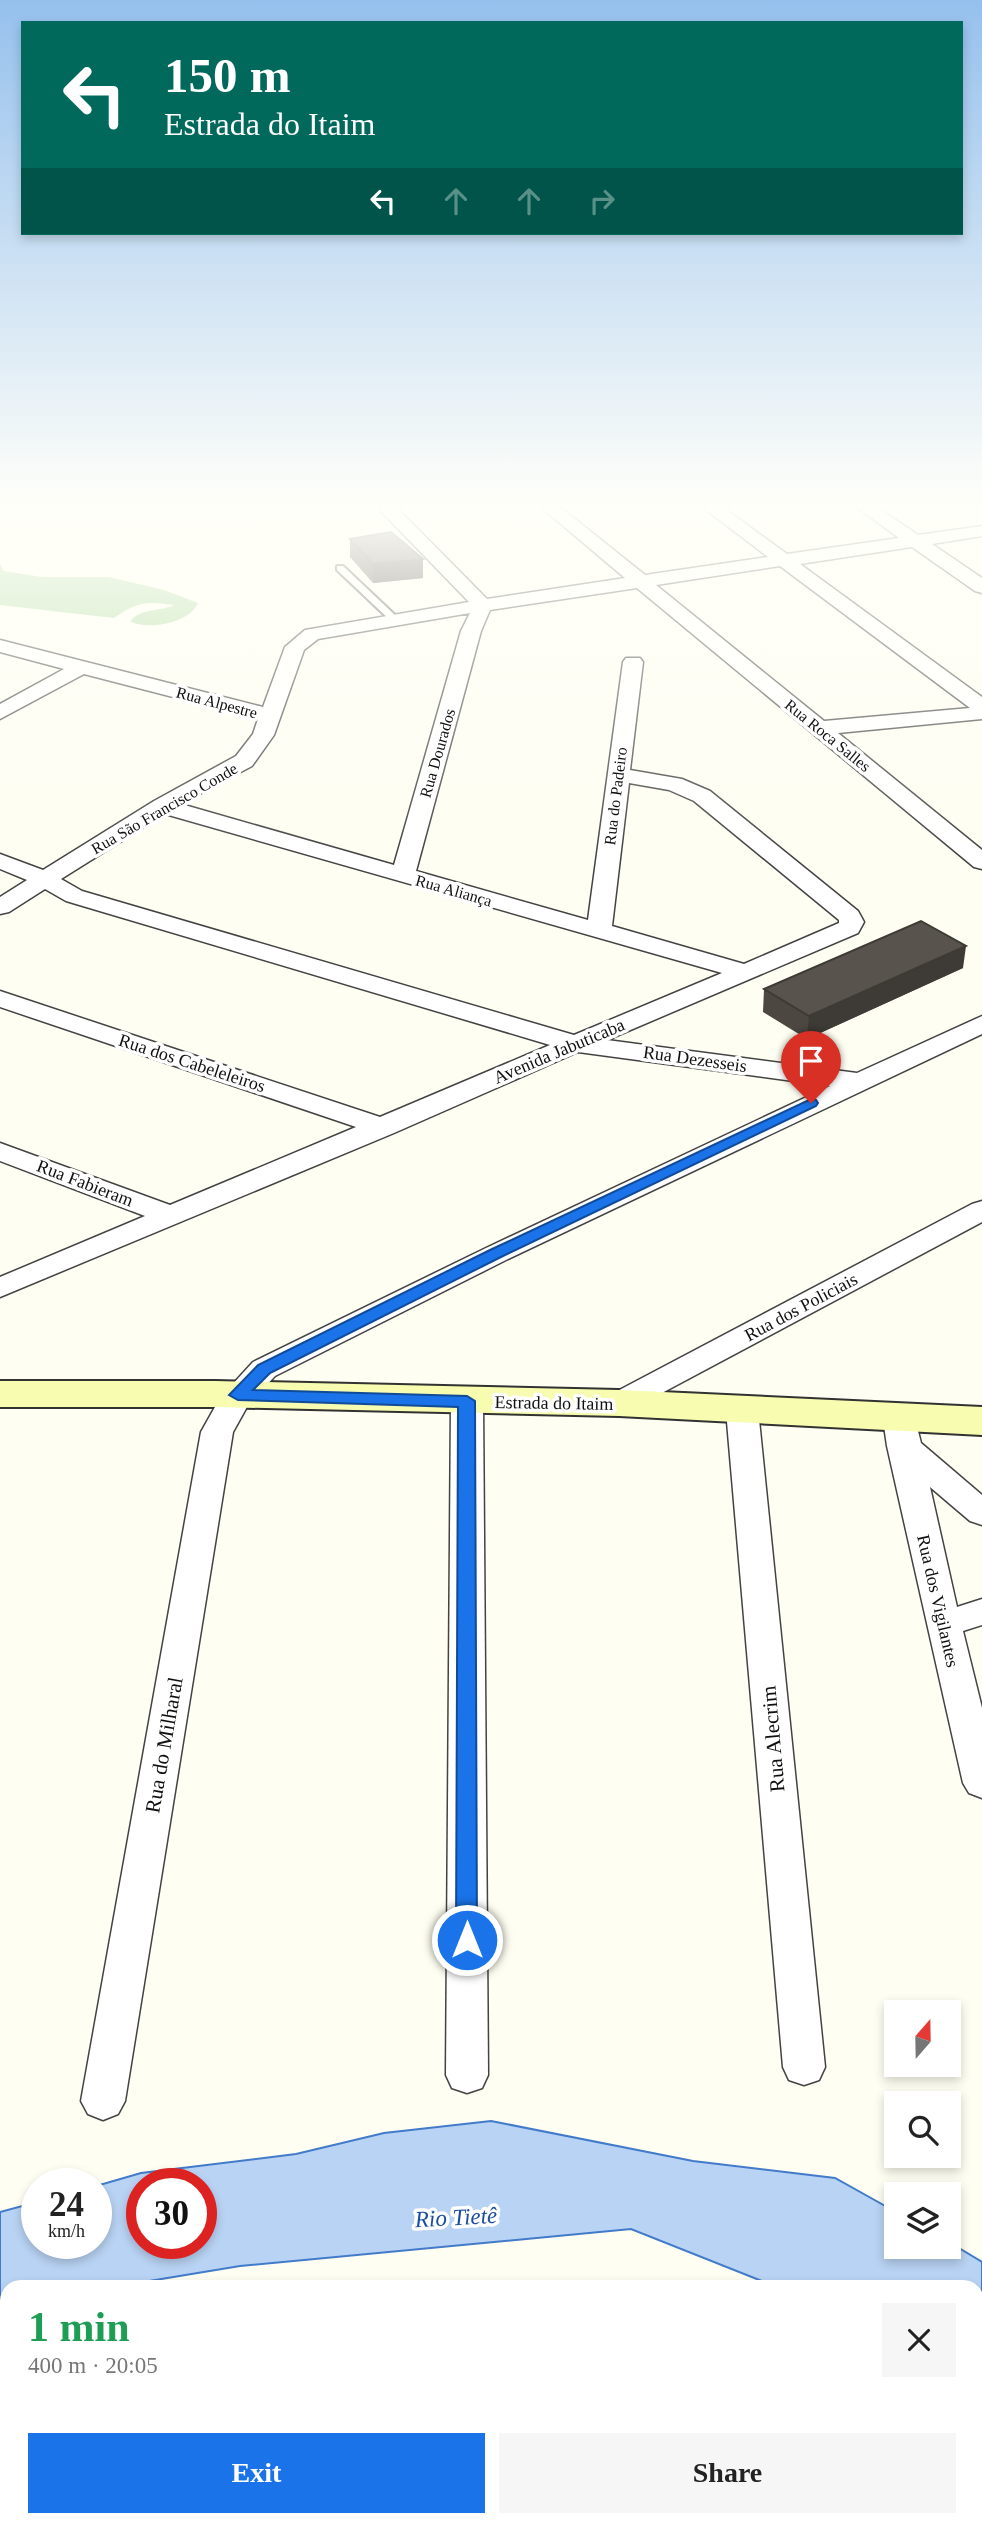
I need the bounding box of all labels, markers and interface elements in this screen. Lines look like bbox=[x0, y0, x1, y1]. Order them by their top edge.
text: 150 m bbox=[164, 48, 291, 103]
icon: left bbox=[49, 49, 140, 140]
text: Estrada do Itaim bbox=[164, 106, 375, 142]
icon: left bbox=[364, 182, 402, 220]
icon: ahead bbox=[437, 182, 475, 220]
icon: ahead bbox=[510, 182, 548, 220]
icon: right bbox=[583, 182, 621, 220]
street label: Rua Alpestre bbox=[174, 684, 259, 722]
street label: Rua Roca Salles bbox=[782, 696, 874, 775]
street label: Rua Dourados bbox=[417, 707, 458, 800]
street label: Rua do Padeiro bbox=[601, 746, 630, 846]
street label: Rua São Francisco Conde bbox=[88, 760, 240, 857]
street label: Rua Aliança bbox=[413, 871, 494, 910]
street label: Avenida Jabuticaba bbox=[491, 1014, 627, 1088]
street label: Rua dos Cabeleleiros bbox=[116, 1030, 268, 1096]
pin bbox=[781, 1031, 841, 1103]
street label: Rua Dezesseis bbox=[642, 1042, 748, 1076]
icon: arrive bbox=[792, 1042, 830, 1080]
street label: Rua Fabieram bbox=[34, 1155, 136, 1211]
street label: Rua dos Policiais bbox=[741, 1269, 861, 1345]
street label: Estrada do Itaim bbox=[494, 1392, 614, 1414]
street label: Rua dos Vigilantes bbox=[913, 1533, 963, 1669]
street label: Rua do Milharal bbox=[140, 1675, 188, 1815]
street label: Rua Alecrim bbox=[756, 1685, 790, 1793]
position arrow bbox=[430, 1903, 504, 1977]
north arrow bbox=[884, 2000, 961, 2077]
map controls bbox=[884, 2000, 961, 2259]
button: search bbox=[884, 2091, 961, 2168]
speed limit sign: 30 bbox=[126, 2168, 217, 2259]
button: layers bbox=[884, 2182, 961, 2259]
text: 24 bbox=[49, 2185, 84, 2224]
water label: Rio Tietê bbox=[413, 2203, 499, 2232]
text: km/h bbox=[48, 2221, 85, 2241]
button: close bbox=[882, 2303, 956, 2377]
text: 1 min bbox=[28, 2304, 130, 2350]
text: 400 m · 20:05 bbox=[28, 2353, 158, 2378]
button: Exit bbox=[28, 2433, 485, 2513]
button: Share bbox=[499, 2433, 956, 2513]

